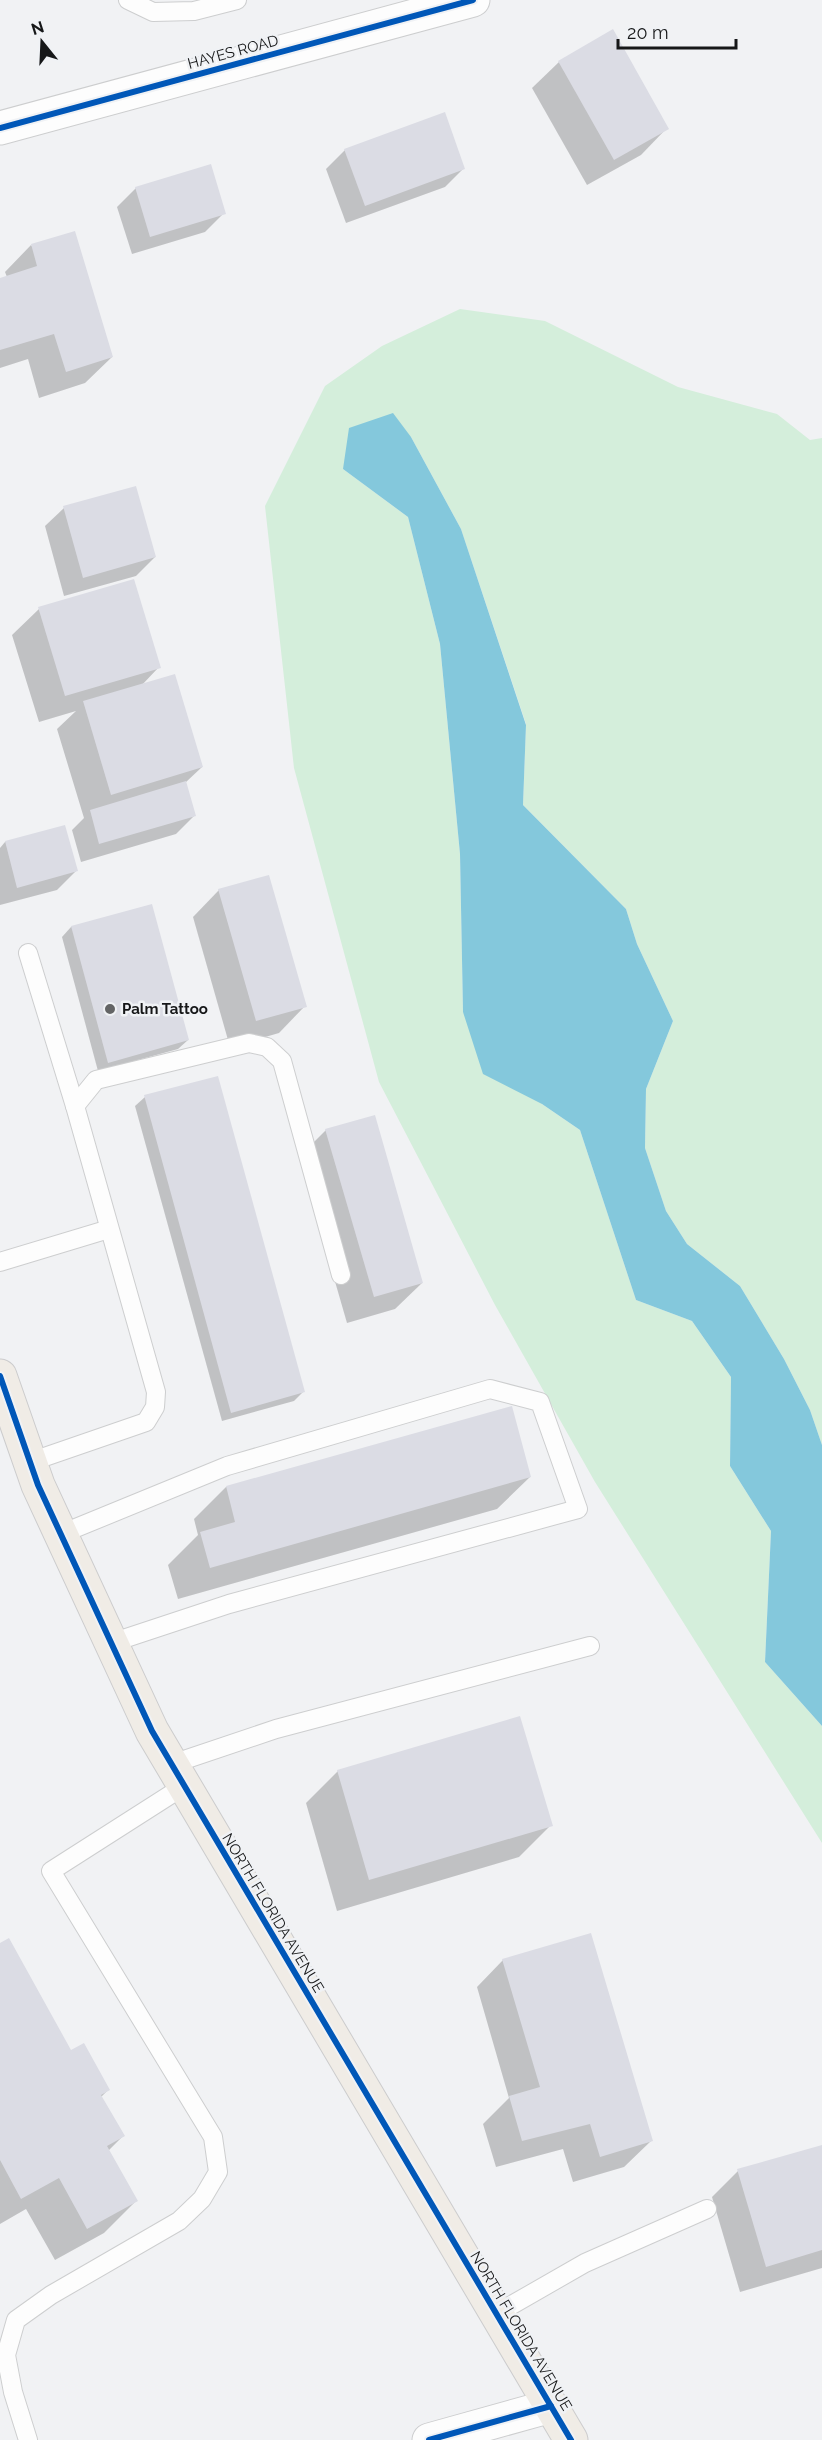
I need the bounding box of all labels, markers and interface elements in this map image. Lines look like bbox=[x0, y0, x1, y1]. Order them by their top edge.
north arrow bbox=[12, 12, 72, 72]
scale bar bbox=[618, 12, 736, 50]
text: N bbox=[29, 17, 46, 39]
text: 20 m bbox=[627, 22, 669, 43]
street label: HAYES ROAD bbox=[186, 31, 281, 73]
place label: Palm Tattoo bbox=[122, 1000, 208, 1018]
marker: Palm Tattoo bbox=[103, 1002, 117, 1016]
street label: NORTH FLORIDA AVENUE bbox=[218, 1830, 328, 1996]
street label: NORTH FLORIDA AVENUE bbox=[466, 2248, 576, 2414]

